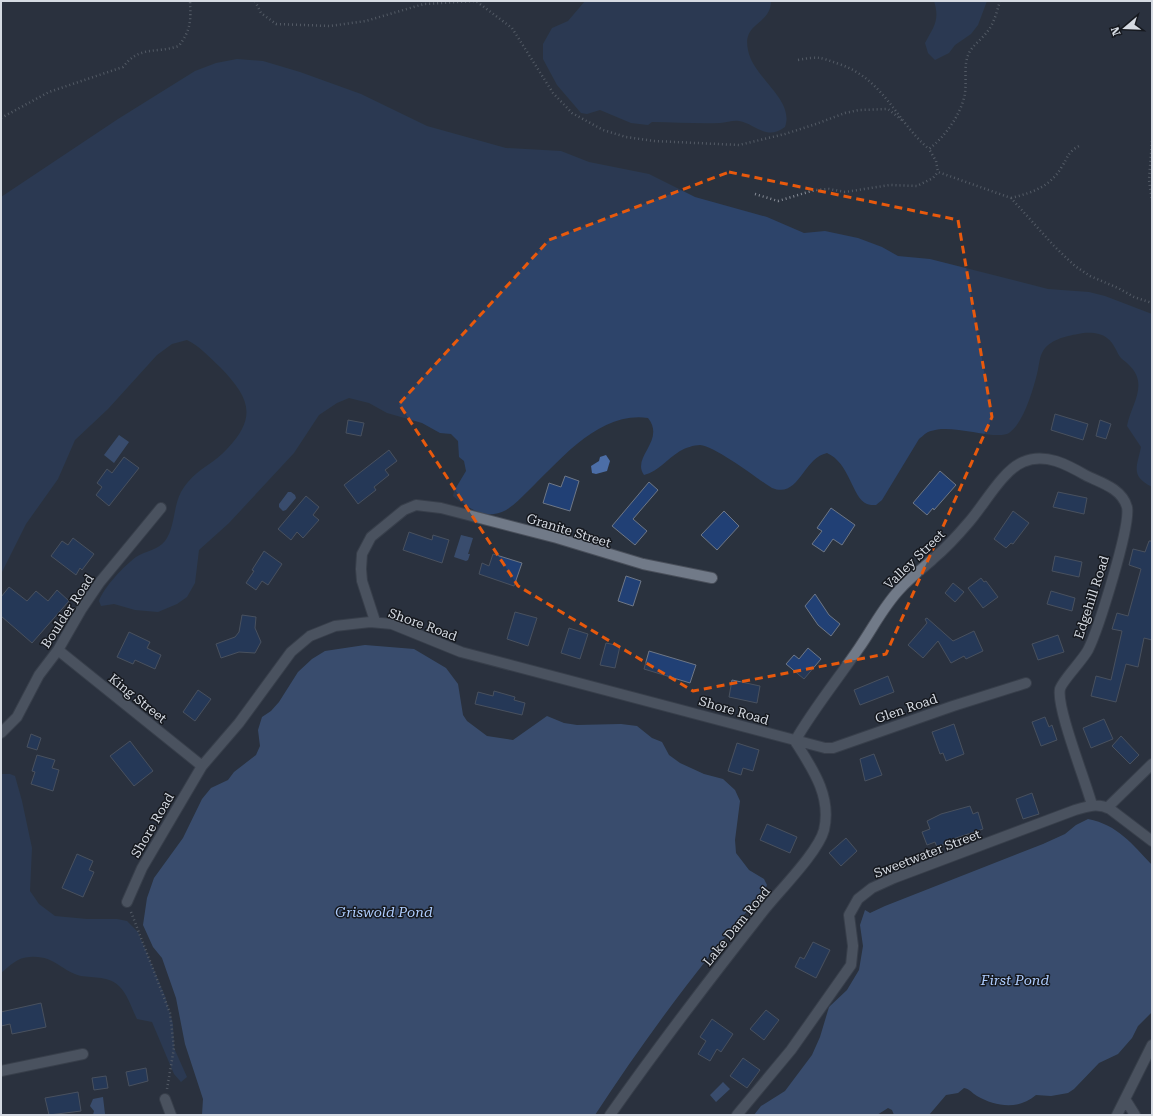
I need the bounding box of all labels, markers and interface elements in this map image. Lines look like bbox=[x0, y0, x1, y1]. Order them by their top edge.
north arrow bbox=[1105, 8, 1145, 48]
text: N bbox=[1108, 24, 1124, 37]
street label: Granite Street bbox=[525, 511, 613, 550]
street label: Valley Street bbox=[881, 527, 948, 592]
street label: Edgehill Road bbox=[1071, 553, 1112, 641]
street label: Boulder Road bbox=[38, 571, 97, 651]
street label: Shore Road bbox=[386, 605, 460, 644]
street label: King Street bbox=[106, 671, 170, 726]
street label: Glen Road bbox=[873, 691, 940, 726]
street label: Shore Road bbox=[697, 693, 771, 728]
street label: Shore Road bbox=[128, 790, 177, 860]
street label: Sweetwater Street bbox=[872, 826, 983, 881]
street label: Lake Dam Road bbox=[700, 883, 773, 969]
water label: Griswold Pond bbox=[335, 904, 433, 920]
water label: First Pond bbox=[980, 972, 1049, 988]

